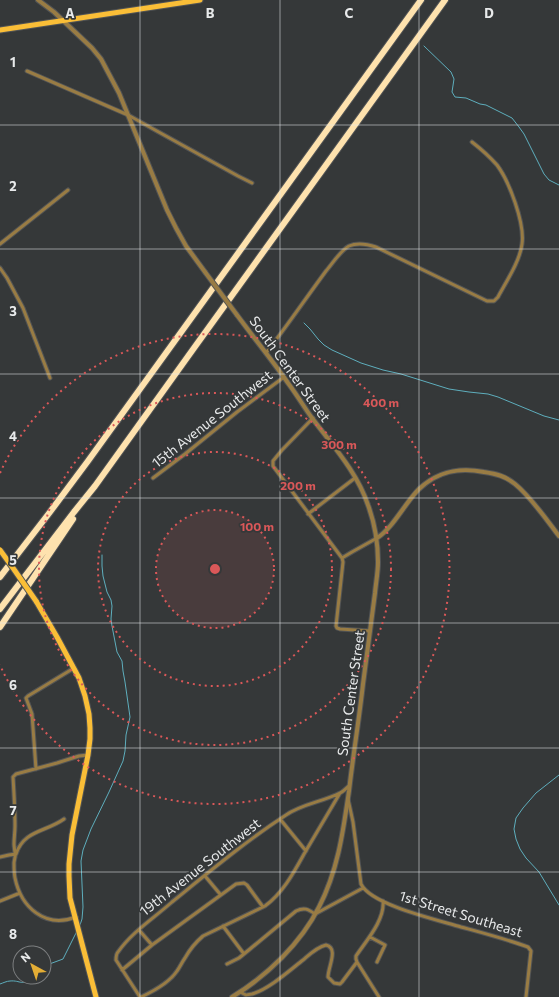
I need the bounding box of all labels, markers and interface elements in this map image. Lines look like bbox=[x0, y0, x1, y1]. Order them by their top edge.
text: A bbox=[65, 5, 75, 21]
text: B bbox=[206, 5, 215, 21]
text: C bbox=[345, 5, 354, 21]
text: D bbox=[484, 5, 494, 21]
text: 1 bbox=[10, 54, 16, 70]
text: 2 bbox=[9, 178, 17, 194]
text: 3 bbox=[9, 303, 17, 319]
street label: South Center Street bbox=[246, 312, 335, 425]
street label: 15th Avenue Southwest bbox=[148, 366, 276, 471]
text: 400 m bbox=[363, 395, 399, 409]
text: 4 bbox=[9, 428, 17, 444]
text: 300 m bbox=[321, 437, 357, 451]
text: 200 m bbox=[280, 478, 316, 492]
text: 100 m bbox=[240, 519, 274, 533]
text: 5 bbox=[9, 552, 17, 568]
centre of rings bbox=[208, 562, 222, 576]
street label: South Center Street bbox=[333, 629, 368, 757]
text: 6 bbox=[9, 677, 17, 693]
text: 7 bbox=[9, 802, 17, 818]
street label: 19th Avenue Southwest bbox=[136, 814, 264, 919]
street label: 1st Street Southeast bbox=[397, 887, 525, 940]
text: 8 bbox=[9, 926, 17, 942]
north arrow bbox=[12, 945, 52, 985]
text: N bbox=[18, 949, 33, 965]

